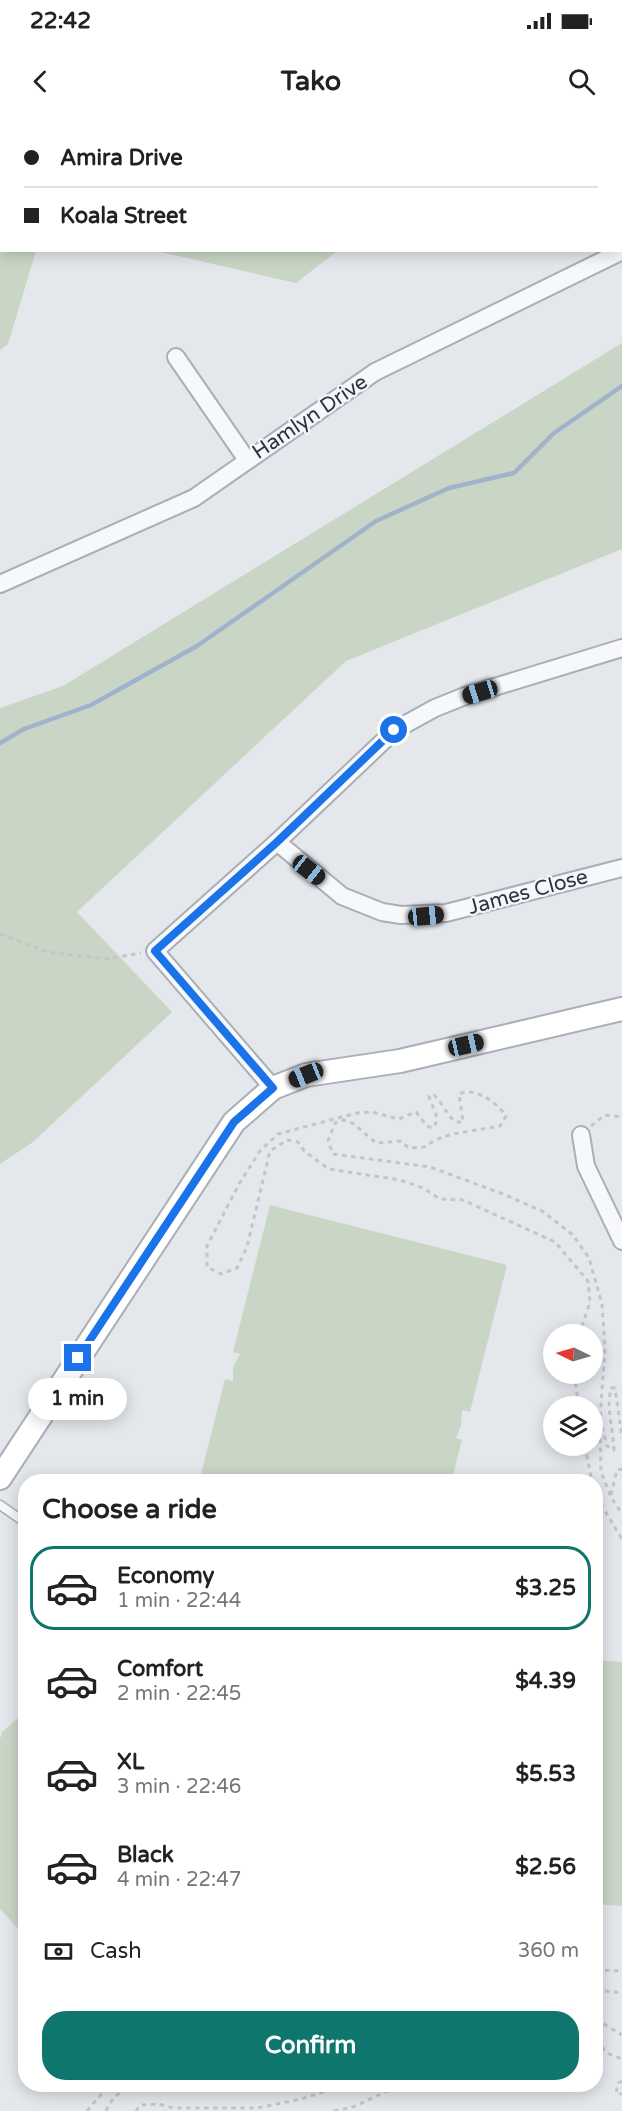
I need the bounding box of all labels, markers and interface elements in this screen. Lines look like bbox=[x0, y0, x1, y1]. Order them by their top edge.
text: 22:42 bbox=[30, 8, 91, 34]
icon: back bbox=[24, 65, 57, 98]
text: Tako bbox=[281, 65, 341, 98]
icon: search bbox=[565, 65, 598, 98]
text: Amira Drive bbox=[60, 145, 183, 171]
text: Koala Street bbox=[60, 203, 187, 229]
street label: Hamlyn Drive bbox=[248, 369, 372, 465]
car bbox=[460, 678, 500, 706]
route start bbox=[380, 716, 407, 743]
car bbox=[289, 852, 329, 888]
street label: James Close bbox=[465, 864, 591, 920]
car bbox=[407, 905, 445, 927]
car bbox=[446, 1032, 486, 1058]
car bbox=[286, 1060, 326, 1090]
north arrow bbox=[543, 1324, 603, 1384]
map controls bbox=[543, 1324, 603, 1456]
route end bbox=[64, 1344, 91, 1371]
callout: 1 min bbox=[28, 1379, 128, 1421]
text: 1 min bbox=[51, 1387, 104, 1411]
button: layers bbox=[543, 1396, 603, 1456]
text: Choose a ride bbox=[42, 1493, 217, 1526]
icon: car bbox=[45, 1561, 99, 1615]
text: Economy bbox=[117, 1563, 214, 1589]
text: $3.25 bbox=[515, 1575, 576, 1601]
text: 1 min · 22:44 bbox=[117, 1589, 241, 1613]
icon: car bbox=[45, 1654, 99, 1708]
text: Comfort bbox=[117, 1656, 203, 1682]
text: $4.39 bbox=[515, 1668, 576, 1694]
text: 2 min · 22:45 bbox=[117, 1682, 241, 1706]
icon: car bbox=[45, 1747, 99, 1801]
text: XL bbox=[117, 1749, 144, 1775]
text: $5.53 bbox=[515, 1761, 576, 1787]
text: 3 min · 22:46 bbox=[117, 1775, 241, 1799]
icon: car bbox=[45, 1840, 99, 1894]
text: Black bbox=[117, 1842, 174, 1868]
text: $2.56 bbox=[515, 1854, 576, 1880]
text: 4 min · 22:47 bbox=[117, 1868, 241, 1892]
icon: cash bbox=[42, 1935, 75, 1968]
text: Cash bbox=[90, 1938, 142, 1964]
text: 360 m bbox=[518, 1939, 579, 1963]
button: Confirm bbox=[42, 2011, 579, 2080]

